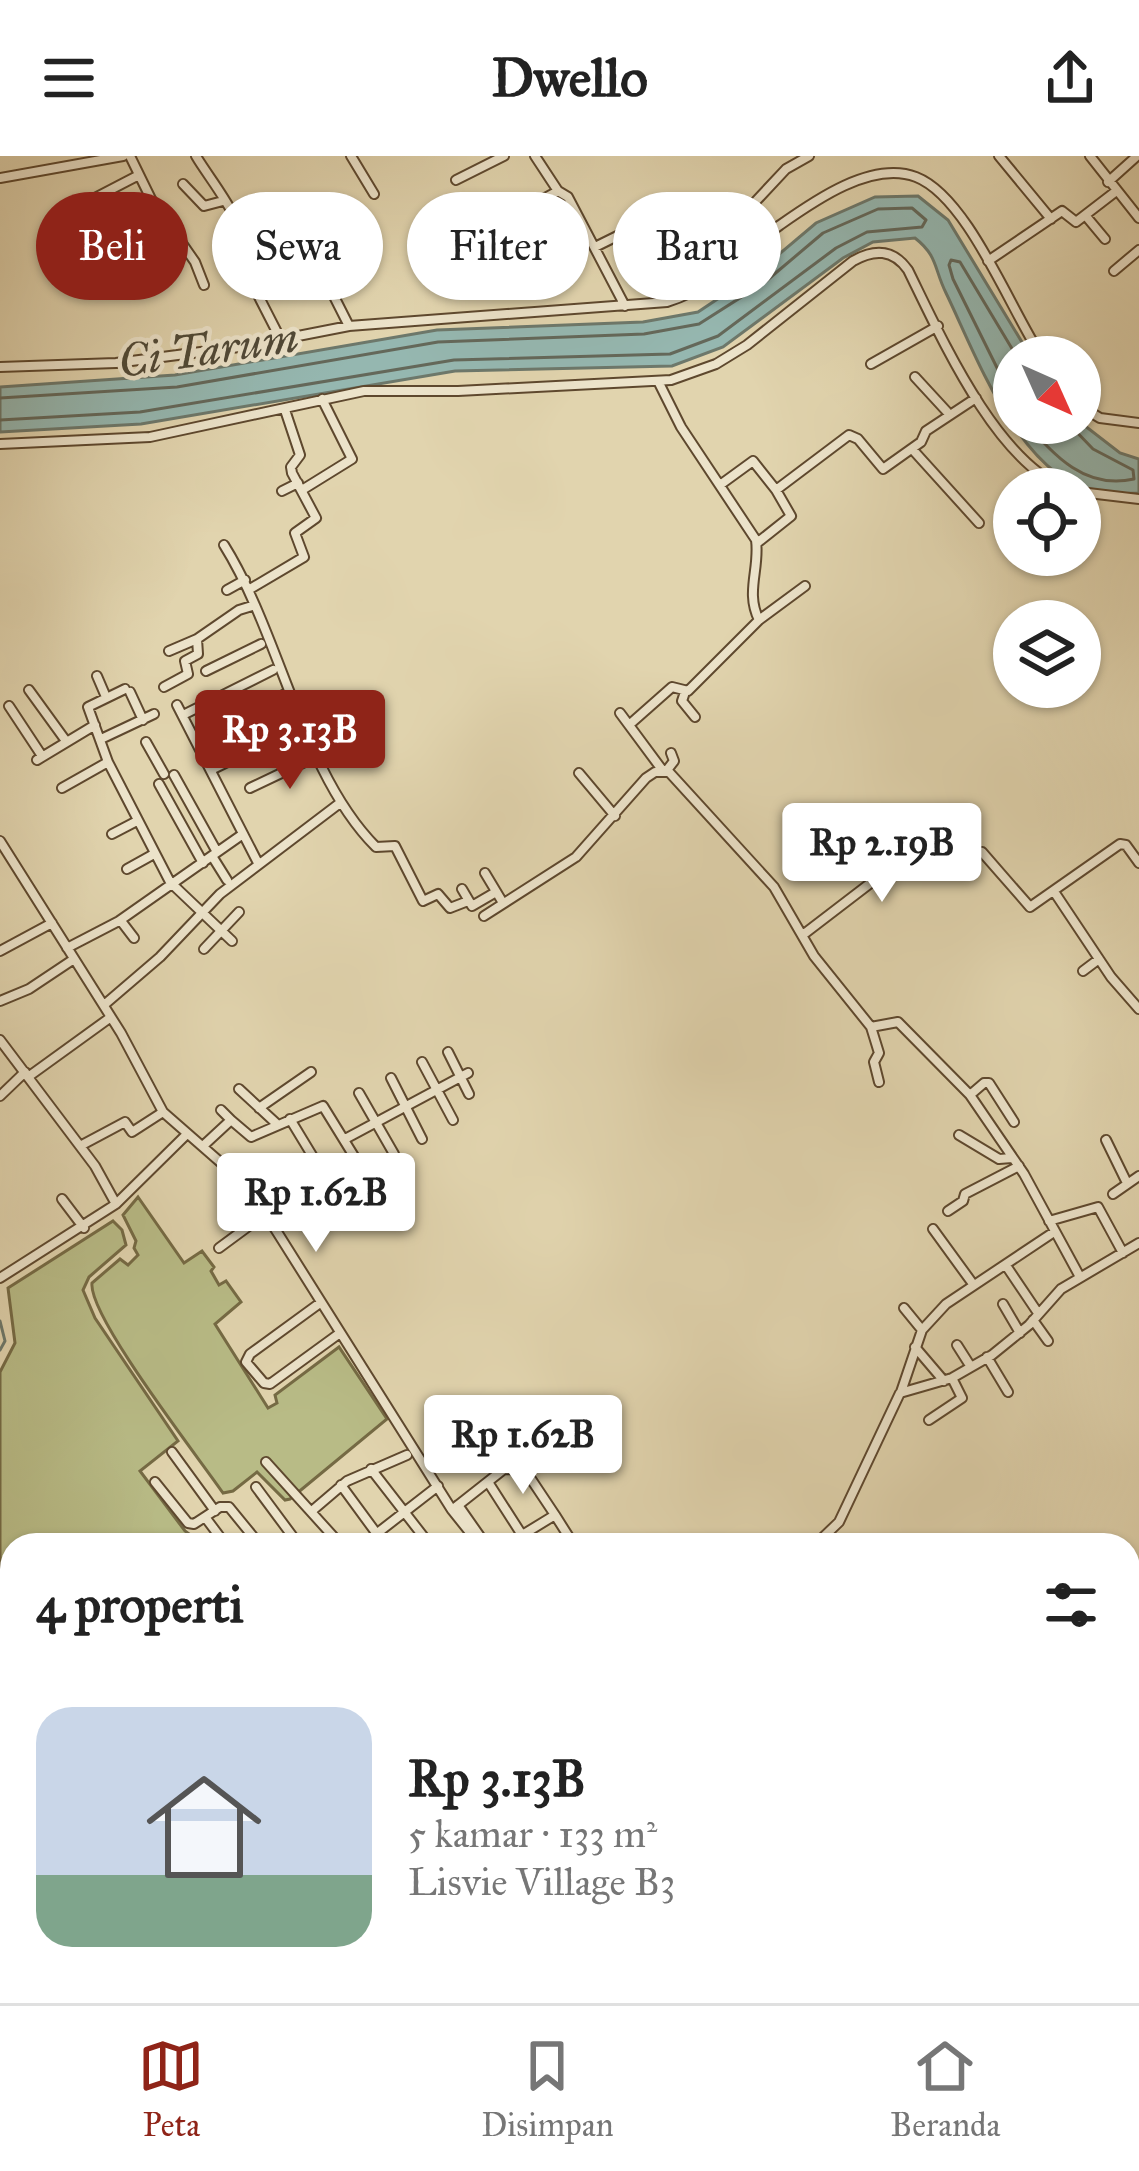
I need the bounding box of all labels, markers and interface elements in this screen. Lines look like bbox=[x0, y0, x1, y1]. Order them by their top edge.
icon: menu bbox=[36, 45, 102, 111]
text: Dwello bbox=[491, 45, 648, 111]
icon: share bbox=[1037, 45, 1103, 111]
chip: Beli bbox=[36, 192, 188, 300]
chip: Sewa bbox=[212, 192, 383, 300]
chip: Filter bbox=[407, 192, 589, 300]
chip: Baru bbox=[613, 192, 781, 300]
water label: Ci Tarum bbox=[114, 309, 302, 389]
north arrow bbox=[993, 336, 1101, 444]
map controls bbox=[993, 336, 1101, 708]
button: locate bbox=[993, 468, 1101, 576]
button: layers bbox=[993, 600, 1101, 708]
pin: Rp 3.13B bbox=[166, 690, 414, 792]
text: Rp 3.13B bbox=[222, 705, 358, 753]
pin: Rp 2.19B bbox=[758, 803, 1006, 905]
text: Rp 2.19B bbox=[809, 818, 955, 866]
pin: Rp 1.62B bbox=[192, 1153, 440, 1255]
text: Rp 1.62B bbox=[244, 1168, 388, 1216]
pin: Rp 1.62B bbox=[399, 1395, 647, 1497]
text: Rp 1.62B bbox=[451, 1410, 595, 1458]
icon: filters bbox=[1038, 1572, 1104, 1638]
text: 4 properti bbox=[36, 1574, 244, 1636]
text: Rp 3.13B bbox=[408, 1748, 586, 1810]
icon: home bbox=[132, 1755, 276, 1899]
text: 5 kamar · 133 m² bbox=[408, 1810, 657, 1858]
text: Lisvie Village B3 bbox=[408, 1858, 675, 1906]
tab: Peta bbox=[138, 2033, 204, 2145]
tab: Disimpan bbox=[481, 2033, 614, 2145]
tab: Beranda bbox=[890, 2033, 1001, 2145]

